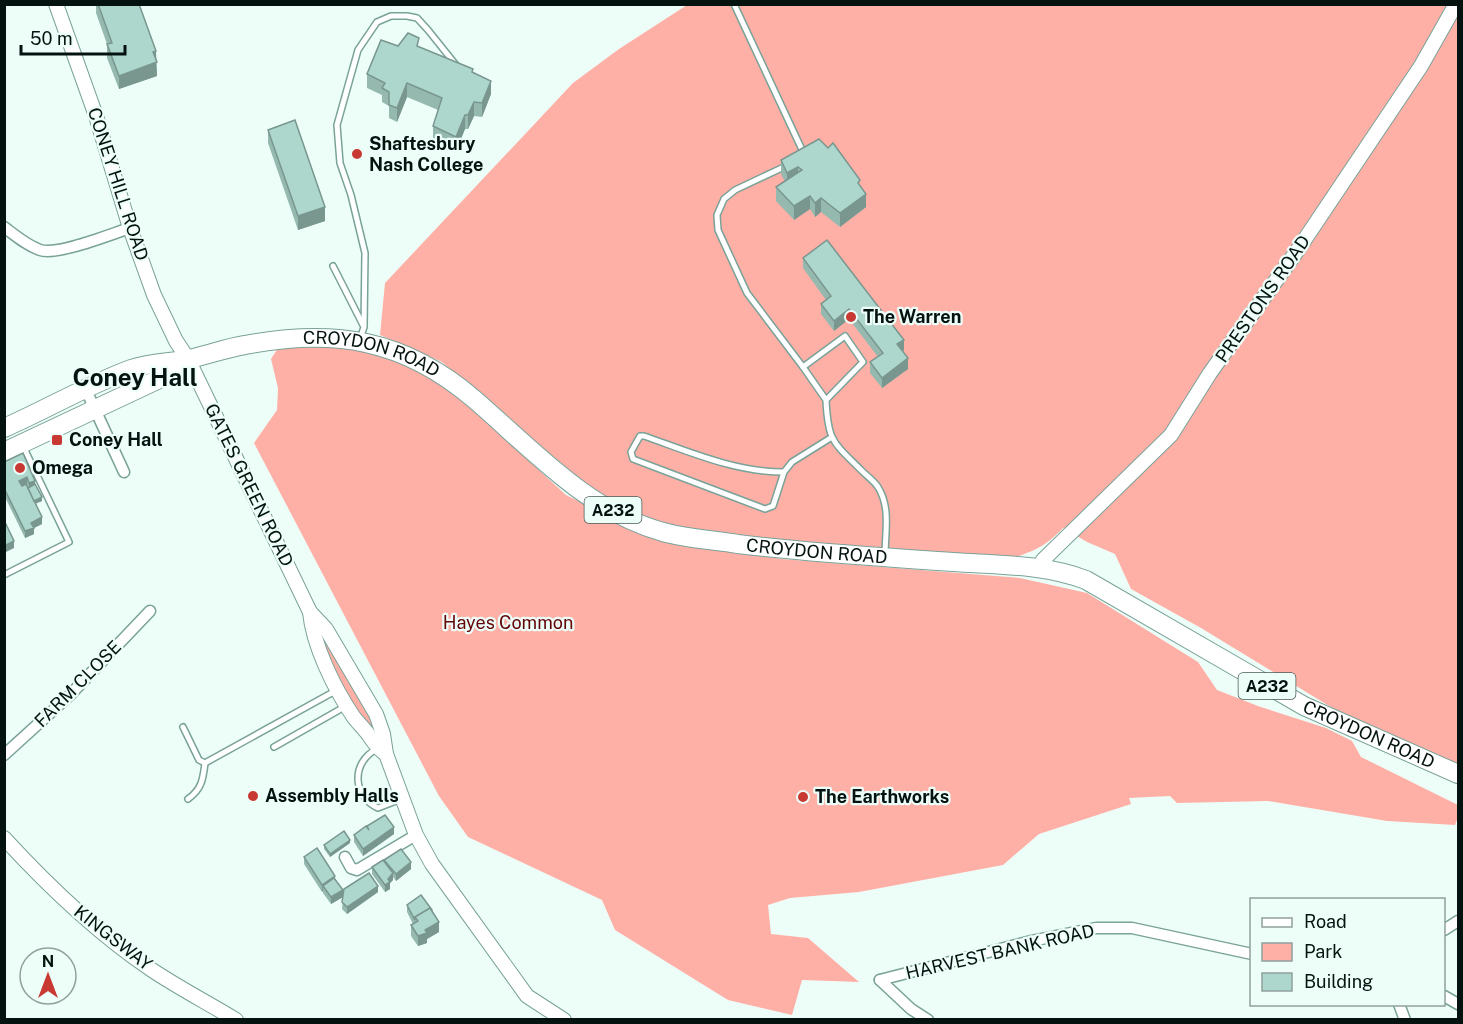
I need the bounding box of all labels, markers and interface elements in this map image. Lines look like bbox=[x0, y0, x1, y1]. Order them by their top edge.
scale bar bbox=[21, 18, 124, 56]
text: 50 m bbox=[30, 28, 73, 49]
street label: CONEY HILL ROAD bbox=[84, 105, 153, 263]
place label: Shaftesbury Nash College bbox=[369, 133, 483, 175]
marker: Shaftesbury Nash College bbox=[350, 147, 364, 161]
street label: PRESTONS ROAD bbox=[1211, 231, 1314, 366]
place label: The Warren bbox=[863, 306, 961, 327]
marker: The Warren bbox=[844, 310, 858, 324]
street label: CROYDON ROAD bbox=[303, 327, 444, 381]
district label: Coney Hall bbox=[72, 363, 198, 391]
street label: GATES GREEN ROAD bbox=[201, 400, 298, 570]
place label: Coney Hall bbox=[69, 429, 163, 450]
marker: Coney Hall bbox=[50, 433, 64, 447]
place label: Omega bbox=[32, 457, 93, 478]
marker: Omega bbox=[13, 461, 27, 475]
road number: A232 bbox=[584, 497, 642, 523]
street label: CROYDON ROAD bbox=[745, 534, 888, 567]
park label: Hayes Common bbox=[443, 612, 573, 633]
street label: FARM CLOSE bbox=[30, 636, 125, 731]
road number: A232 bbox=[1238, 673, 1296, 699]
street label: CROYDON ROAD bbox=[1300, 696, 1438, 772]
place label: Assembly Halls bbox=[265, 785, 399, 806]
place label: The Earthworks bbox=[815, 786, 949, 807]
marker: Assembly Halls bbox=[246, 789, 260, 803]
marker: The Earthworks bbox=[796, 790, 810, 804]
legend bbox=[1250, 898, 1445, 1006]
street label: KINGSWAY bbox=[70, 901, 157, 975]
text: Road bbox=[1304, 911, 1347, 932]
street label: HARVEST BANK ROAD bbox=[903, 920, 1096, 983]
text: Park bbox=[1304, 941, 1342, 962]
north arrow bbox=[18, 946, 78, 1006]
text: N bbox=[42, 952, 54, 971]
text: Building bbox=[1304, 971, 1373, 992]

